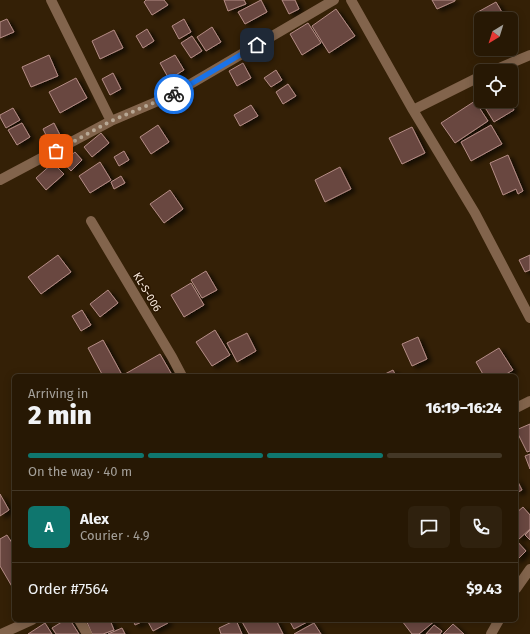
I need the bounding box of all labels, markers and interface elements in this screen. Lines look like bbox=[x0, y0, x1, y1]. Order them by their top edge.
north arrow bbox=[474, 12, 518, 56]
map controls bbox=[474, 12, 518, 108]
pin bbox=[240, 28, 274, 62]
icon: home bbox=[246, 34, 268, 56]
button: locate bbox=[474, 64, 518, 108]
courier bbox=[154, 74, 194, 114]
icon: bike bbox=[163, 83, 185, 105]
pin bbox=[39, 134, 73, 168]
icon: bag bbox=[45, 140, 67, 162]
street label: KL-S-006 bbox=[130, 270, 164, 314]
text: Arriving in bbox=[28, 386, 88, 401]
text: 16:19–16:24 bbox=[425, 399, 502, 417]
text: 2 min bbox=[28, 400, 92, 431]
text: On the way · 40 m bbox=[28, 464, 132, 479]
button: chat bbox=[408, 506, 450, 548]
button: phone bbox=[460, 506, 502, 548]
text: Alex bbox=[80, 510, 109, 528]
text: A bbox=[45, 518, 53, 536]
text: Courier · 4.9 bbox=[80, 528, 150, 543]
text: Order #7564 bbox=[28, 580, 108, 598]
text: $9.43 bbox=[466, 580, 502, 598]

